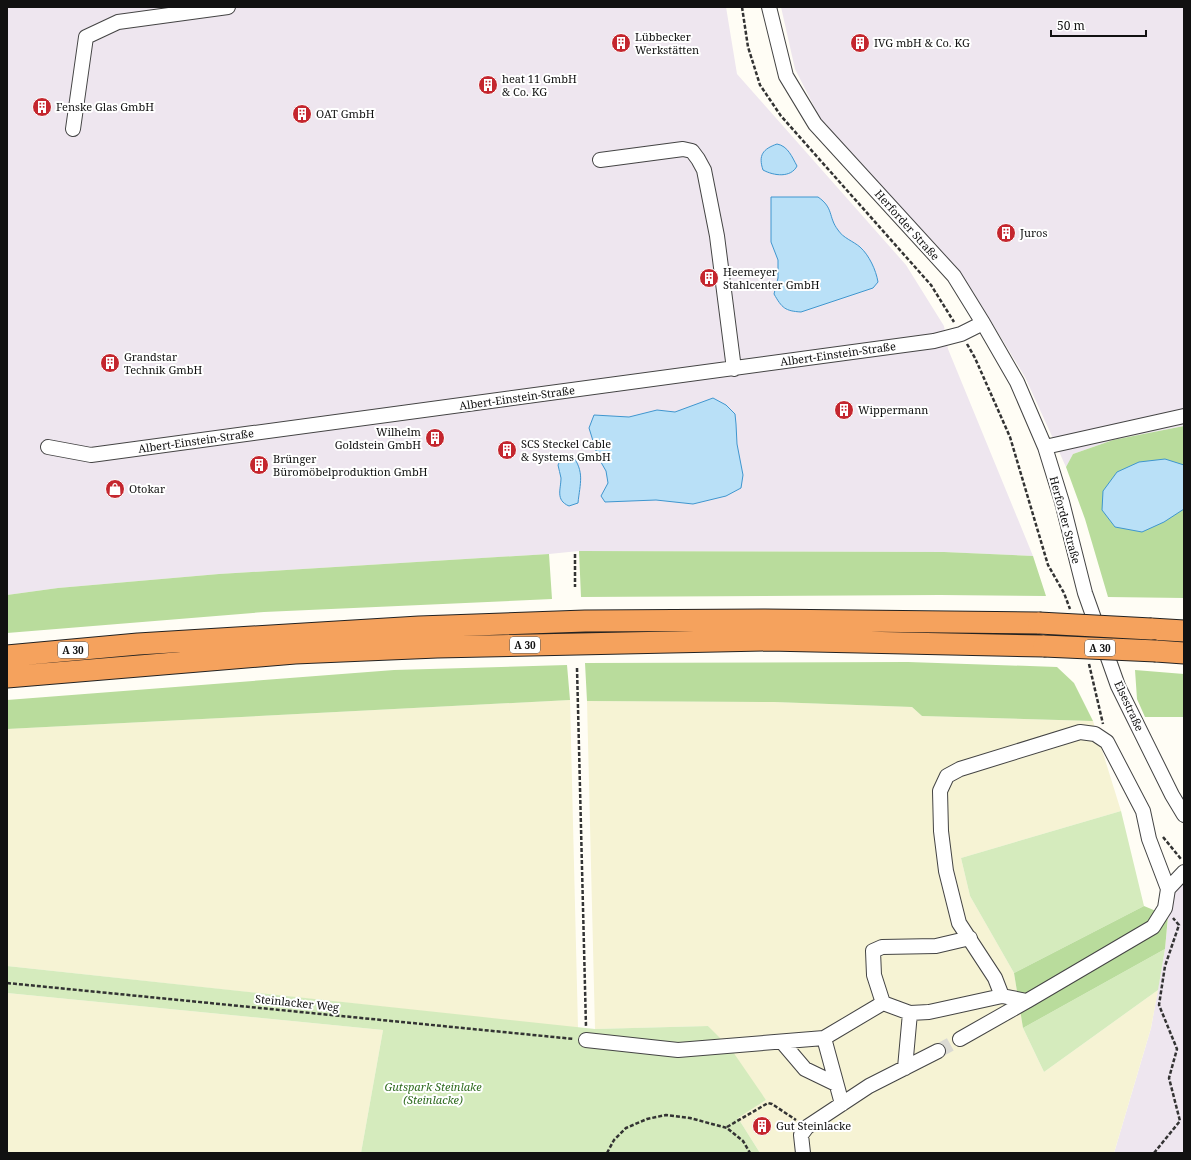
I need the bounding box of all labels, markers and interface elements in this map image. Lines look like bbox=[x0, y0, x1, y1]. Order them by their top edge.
scale bar bbox=[1051, 12, 1146, 38]
text: 50 m bbox=[1057, 17, 1085, 34]
place label: Lübbecker Werkstätten bbox=[635, 29, 699, 57]
building icon: Lübbecker Werkstätten bbox=[610, 32, 632, 54]
building icon: IVG mbH & Co. KG bbox=[849, 32, 871, 54]
place label: IVG mbH & Co. KG bbox=[874, 35, 970, 50]
place label: heat 11 GmbH & Co. KG bbox=[502, 71, 577, 99]
building icon: heat 11 GmbH & Co. KG bbox=[477, 74, 499, 96]
building icon: Fenske Glas GmbH bbox=[31, 96, 53, 118]
place label: Fenske Glas GmbH bbox=[56, 99, 154, 114]
building icon: OAT GmbH bbox=[291, 103, 313, 125]
place label: OAT GmbH bbox=[316, 106, 375, 121]
street label: Herforder Straße bbox=[872, 186, 943, 263]
building icon: Juros bbox=[995, 222, 1017, 244]
place label: Juros bbox=[1019, 225, 1047, 240]
place label: Heemeyer Stahlcenter GmbH bbox=[723, 264, 820, 292]
building icon: Heemeyer Stahlcenter GmbH bbox=[698, 267, 720, 289]
street label: Albert-Einstein-Straße bbox=[779, 338, 897, 369]
place label: Grandstar Technik GmbH bbox=[124, 349, 202, 377]
building icon: Grandstar Technik GmbH bbox=[99, 352, 121, 374]
street label: Albert-Einstein-Straße bbox=[458, 382, 576, 413]
building icon: Wippermann bbox=[833, 399, 855, 421]
place label: Wippermann bbox=[858, 402, 928, 417]
place label: Wilhelm Goldstein GmbH bbox=[335, 424, 422, 452]
street label: Albert-Einstein-Straße bbox=[137, 425, 255, 456]
building icon: Wilhelm Goldstein GmbH bbox=[424, 427, 446, 449]
place label: SCS Steckel Cable & Systems GmbH bbox=[521, 436, 611, 464]
building icon: SCS Steckel Cable & Systems GmbH bbox=[496, 439, 518, 461]
place label: Brünger Büromöbelproduktion GmbH bbox=[273, 451, 428, 479]
building icon: Brünger Büromöbelproduktion GmbH bbox=[248, 454, 270, 476]
street label: Herforder Straße bbox=[1047, 474, 1084, 565]
shop icon: Otokar bbox=[104, 478, 126, 500]
place label: Otokar bbox=[129, 481, 166, 496]
road number: A 30 bbox=[510, 637, 540, 653]
road number: A 30 bbox=[1085, 640, 1115, 656]
road number: A 30 bbox=[58, 642, 88, 658]
street label: Elsestraße bbox=[1111, 678, 1148, 734]
street label: Steinlacker Weg bbox=[254, 991, 340, 1014]
park label: Gutspark Steinlake (Steinlacke) bbox=[384, 1079, 482, 1107]
building icon: Gut Steinlacke bbox=[751, 1115, 773, 1137]
place label: Gut Steinlacke bbox=[776, 1118, 851, 1133]

